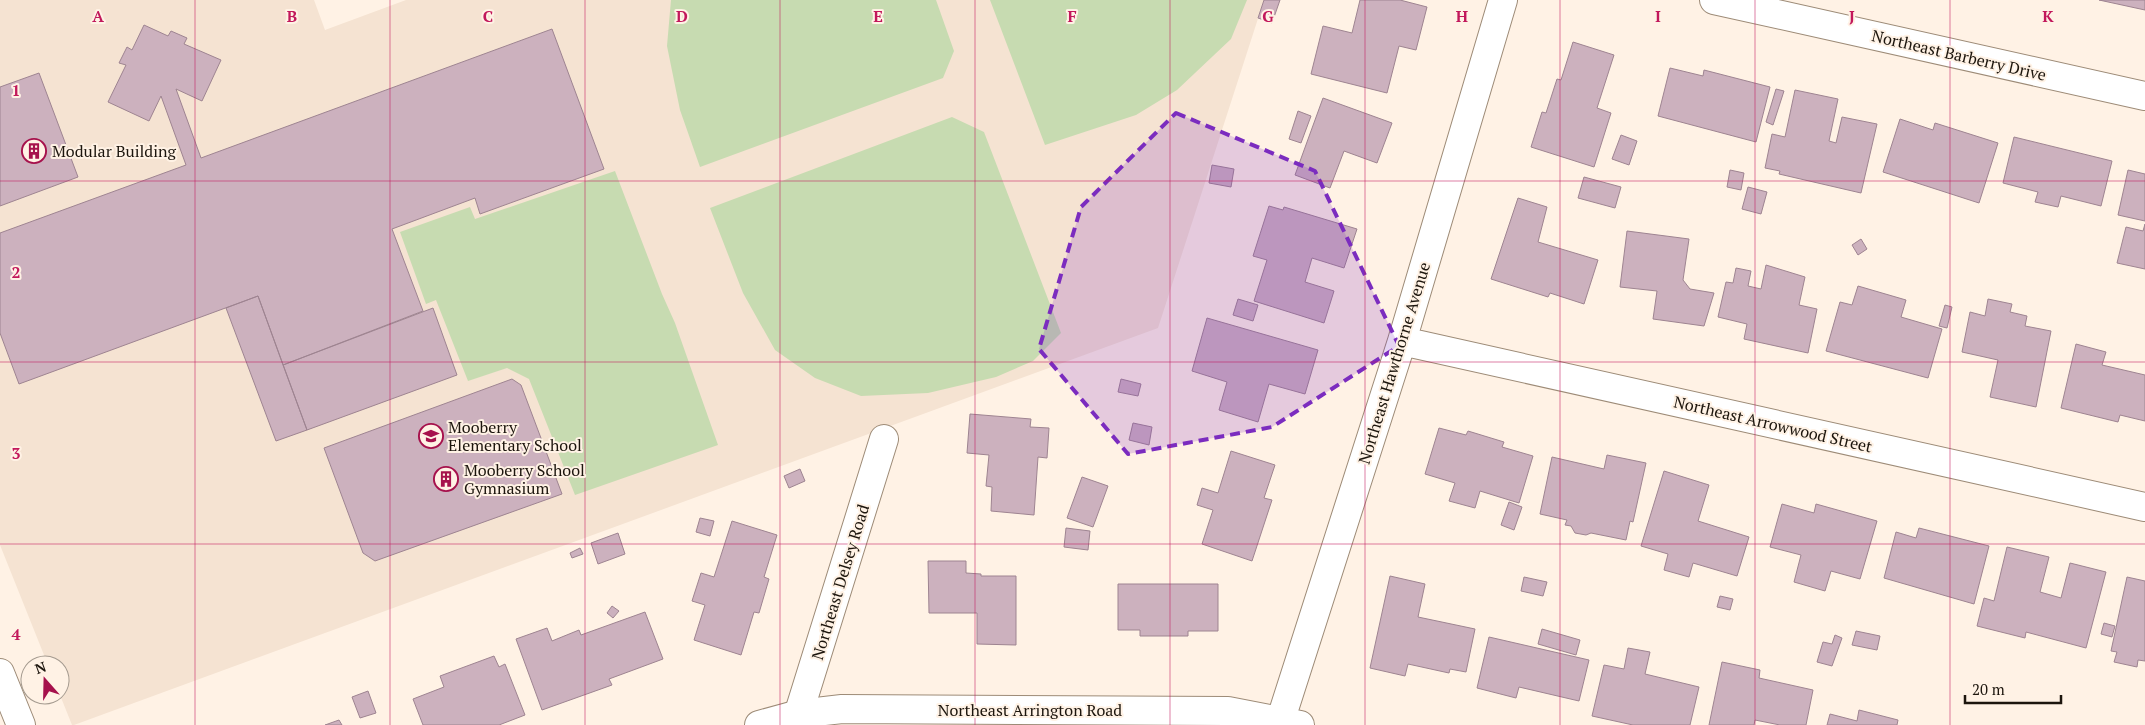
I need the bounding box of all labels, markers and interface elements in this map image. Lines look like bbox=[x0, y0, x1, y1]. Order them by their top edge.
text: A bbox=[92, 5, 104, 27]
text: B bbox=[287, 5, 297, 27]
text: C bbox=[483, 5, 493, 27]
text: D bbox=[676, 5, 688, 27]
text: E bbox=[873, 5, 883, 27]
text: F bbox=[1067, 5, 1077, 27]
text: G bbox=[1262, 5, 1274, 27]
text: H bbox=[1456, 5, 1468, 27]
text: I bbox=[1655, 5, 1661, 27]
text: J bbox=[1849, 5, 1855, 27]
text: K bbox=[2042, 5, 2054, 27]
street label: Northeast Barberry Drive bbox=[1870, 24, 2048, 86]
text: 1 bbox=[11, 79, 21, 101]
building icon: Modular Building bbox=[21, 138, 47, 164]
place label: Modular Building bbox=[52, 140, 177, 162]
street label: Northeast Hawthorne Avenue bbox=[1353, 259, 1435, 467]
text: 2 bbox=[11, 261, 21, 283]
street label: Northeast Arrowwood Street bbox=[1672, 390, 1875, 458]
place label: Mooberry Elementary School bbox=[448, 416, 582, 456]
school or university icon: Mooberry Elementary School bbox=[418, 423, 444, 449]
text: 3 bbox=[11, 442, 21, 464]
place label: Mooberry School Gymnasium bbox=[464, 459, 585, 499]
building icon: Mooberry School Gymnasium bbox=[433, 466, 459, 492]
street label: Northeast Delsey Road bbox=[806, 501, 874, 662]
text: 4 bbox=[11, 623, 21, 645]
north arrow bbox=[20, 655, 70, 705]
text: N bbox=[32, 656, 49, 678]
scale bar bbox=[1965, 672, 2061, 704]
text: 20 m bbox=[1972, 679, 2005, 699]
street label: Northeast Arrington Road bbox=[938, 699, 1122, 721]

